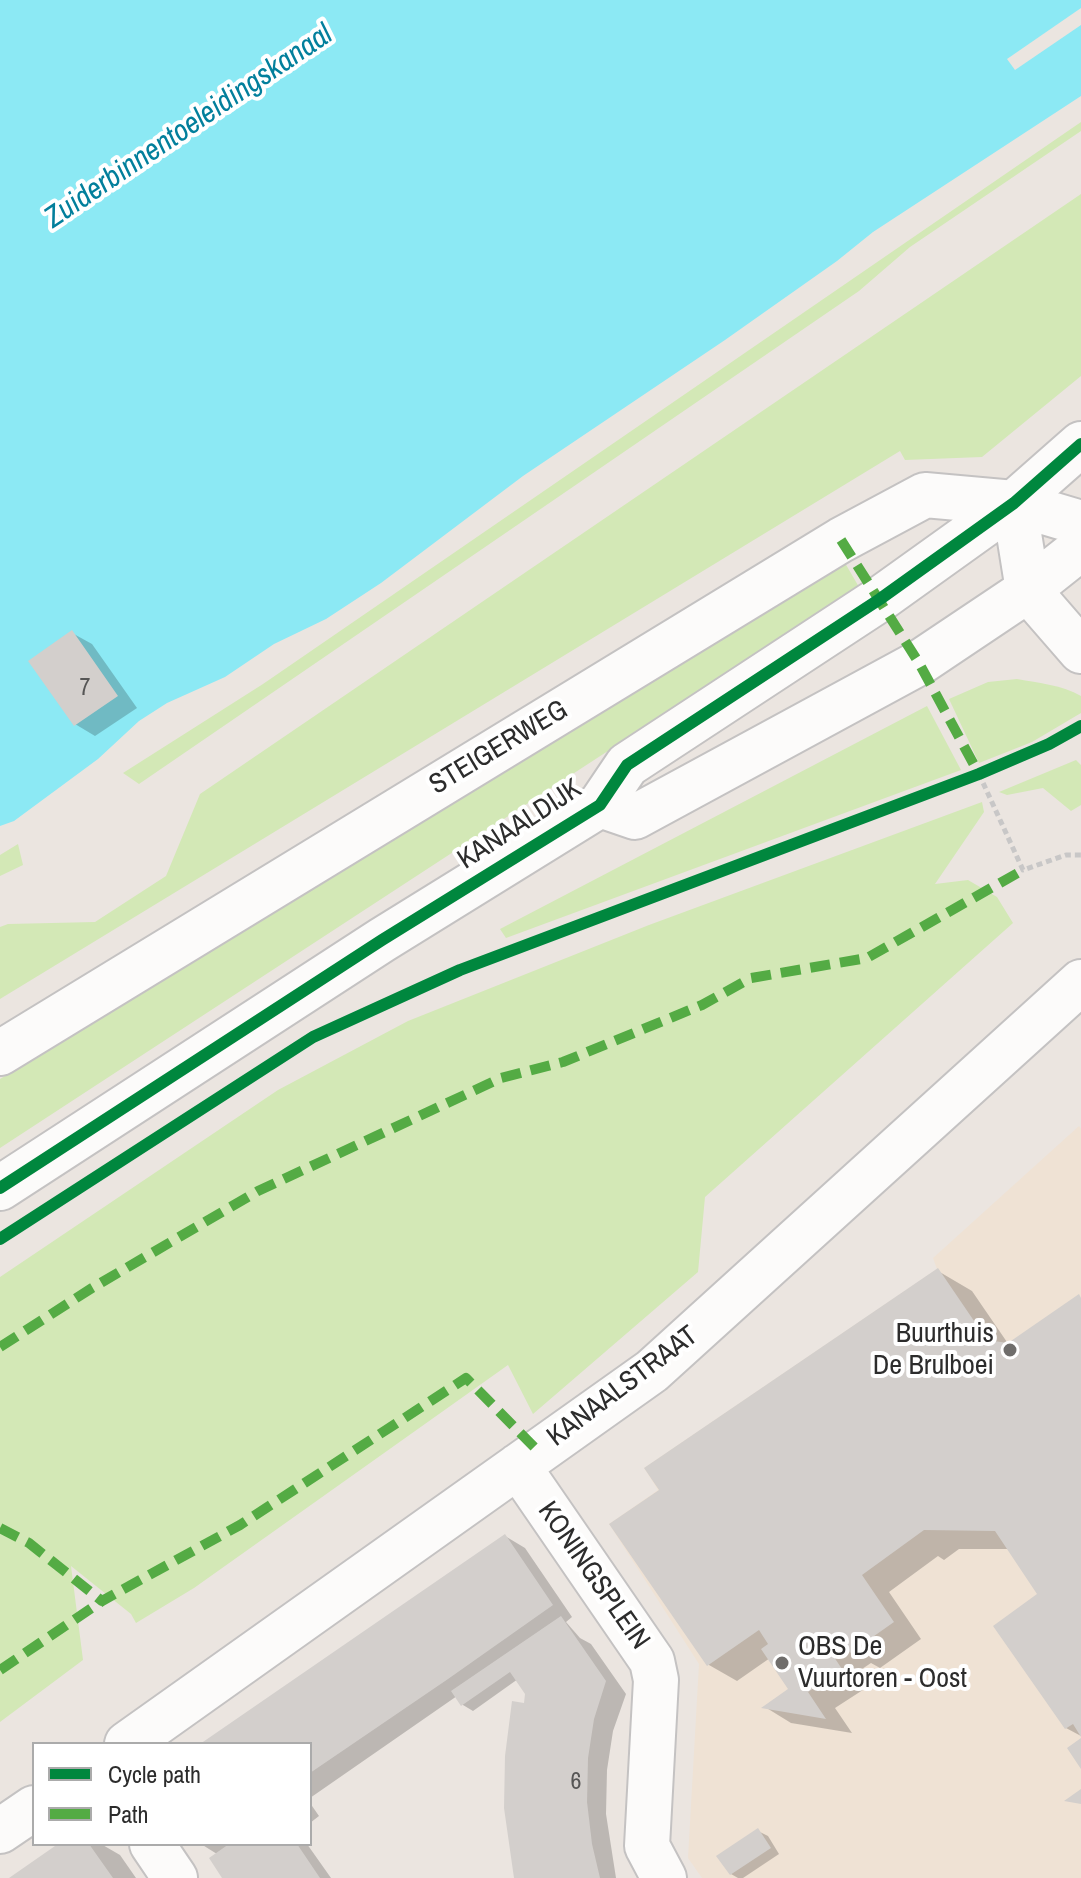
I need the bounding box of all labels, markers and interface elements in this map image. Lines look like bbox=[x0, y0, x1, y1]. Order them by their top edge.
water label: Zuiderbinnentoeleidingskanaal bbox=[38, 17, 340, 237]
house number: 7 bbox=[80, 675, 90, 703]
street label: STEIGERWEG bbox=[424, 694, 574, 802]
street label: KANAALDIJK bbox=[452, 773, 588, 877]
place label: Buurthuis De Brulboei bbox=[873, 1317, 994, 1383]
street label: KANAALSTRAAT bbox=[541, 1320, 705, 1454]
marker: Buurthuis De Brulboei bbox=[1001, 1341, 1019, 1359]
street label: KONINGSPLEIN bbox=[530, 1496, 656, 1656]
place label: OBS De Vuurtoren - Oost bbox=[798, 1630, 967, 1696]
marker: OBS De Vuurtoren - Oost bbox=[773, 1654, 791, 1672]
legend bbox=[32, 1742, 312, 1846]
text: Cycle path bbox=[108, 1758, 201, 1790]
house number: 6 bbox=[571, 1769, 581, 1797]
text: Path bbox=[108, 1798, 149, 1830]

